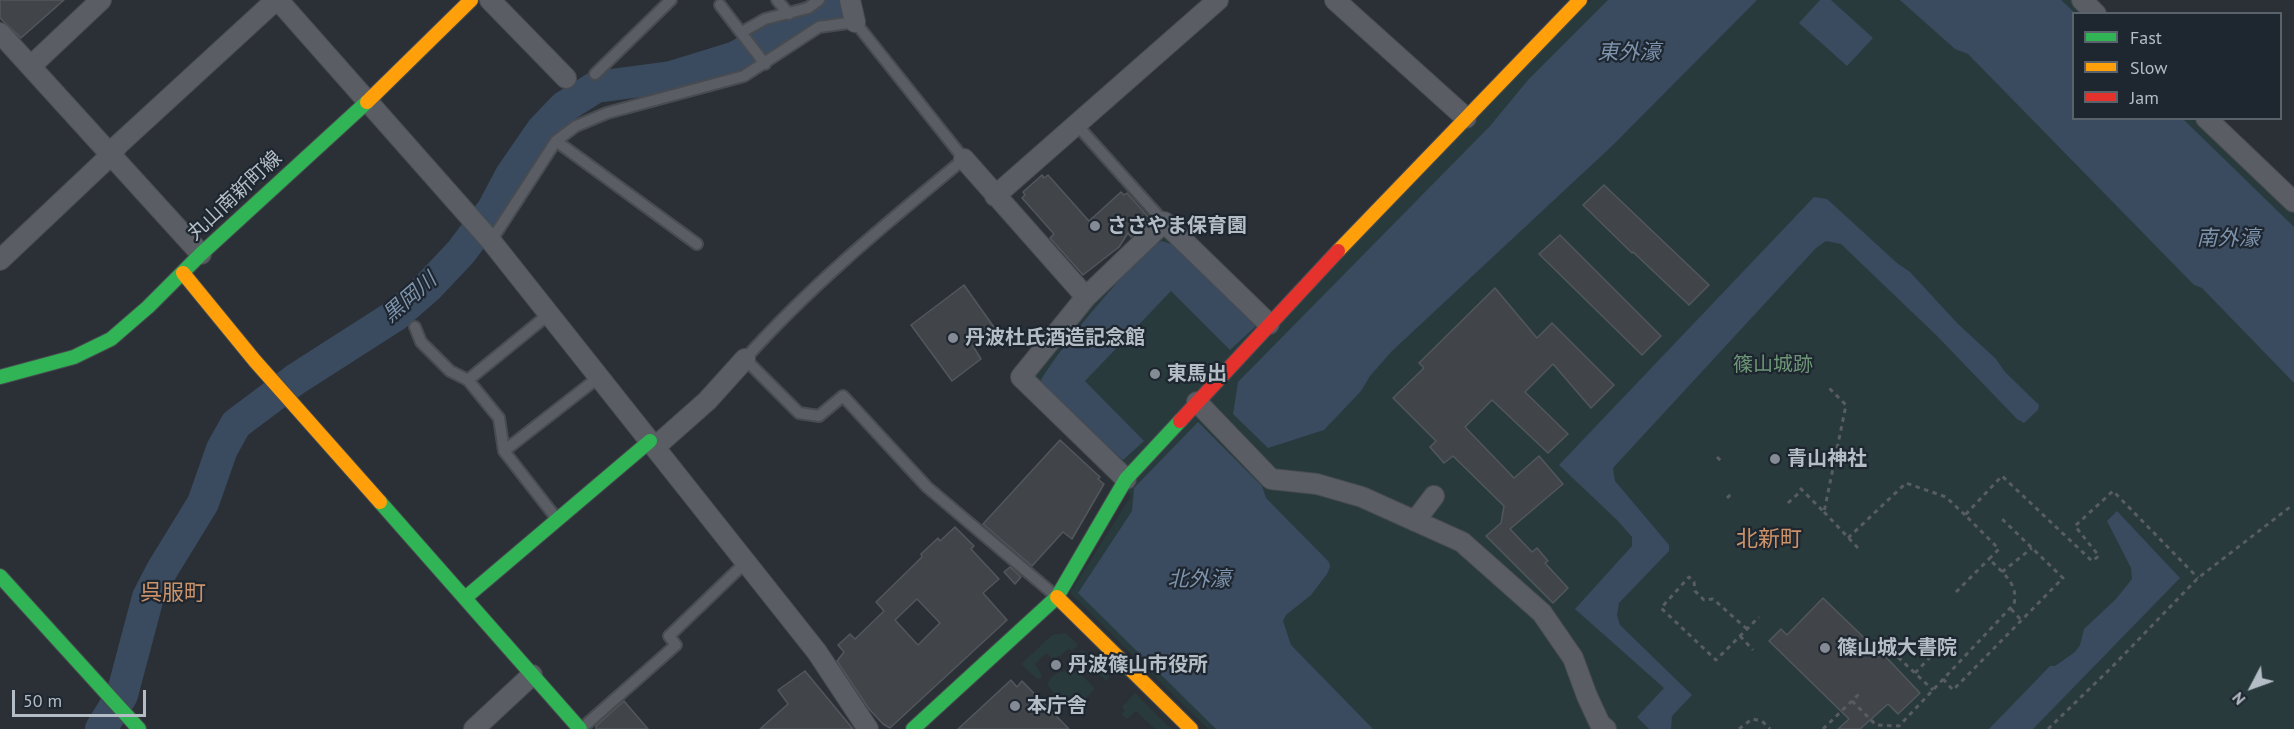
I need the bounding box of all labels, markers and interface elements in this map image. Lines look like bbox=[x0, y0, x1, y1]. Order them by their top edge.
legend bbox=[2072, 12, 2282, 120]
text: Fast bbox=[2130, 26, 2162, 49]
water label: 東外濠 bbox=[1598, 40, 1660, 66]
text: Slow bbox=[2130, 56, 2168, 79]
text: Jam bbox=[2130, 86, 2159, 109]
street label: 丸山南新町線 bbox=[183, 146, 287, 246]
place label: ささやま保育園 bbox=[1107, 214, 1247, 238]
marker: ささやま保育園 bbox=[1088, 219, 1102, 233]
water label: 南外濠 bbox=[2197, 226, 2259, 252]
water label: 黒岡川 bbox=[378, 268, 442, 328]
place label: 丹波杜氏酒造記念館 bbox=[965, 326, 1145, 350]
marker: 丹波杜氏酒造記念館 bbox=[946, 331, 960, 345]
park label: 篠山城跡 bbox=[1733, 353, 1813, 377]
place label: 東馬出 bbox=[1167, 362, 1227, 386]
marker: 東馬出 bbox=[1148, 367, 1162, 381]
place label: 青山神社 bbox=[1787, 447, 1867, 471]
marker: 青山神社 bbox=[1768, 452, 1782, 466]
district label: 北新町 bbox=[1736, 527, 1802, 553]
water label: 北外濠 bbox=[1168, 567, 1230, 593]
district label: 呉服町 bbox=[140, 581, 206, 607]
place label: 篠山城大書院 bbox=[1837, 636, 1957, 660]
marker: 篠山城大書院 bbox=[1818, 641, 1832, 655]
place label: 丹波篠山市役所 bbox=[1068, 653, 1208, 677]
north arrow bbox=[2222, 657, 2282, 717]
marker: 丹波篠山市役所 bbox=[1049, 658, 1063, 672]
scale bar bbox=[15, 678, 148, 716]
text: N bbox=[2227, 688, 2249, 709]
text: 50 m bbox=[23, 689, 62, 712]
place label: 本庁舎 bbox=[1027, 694, 1087, 718]
marker: 本庁舎 bbox=[1008, 699, 1022, 713]

